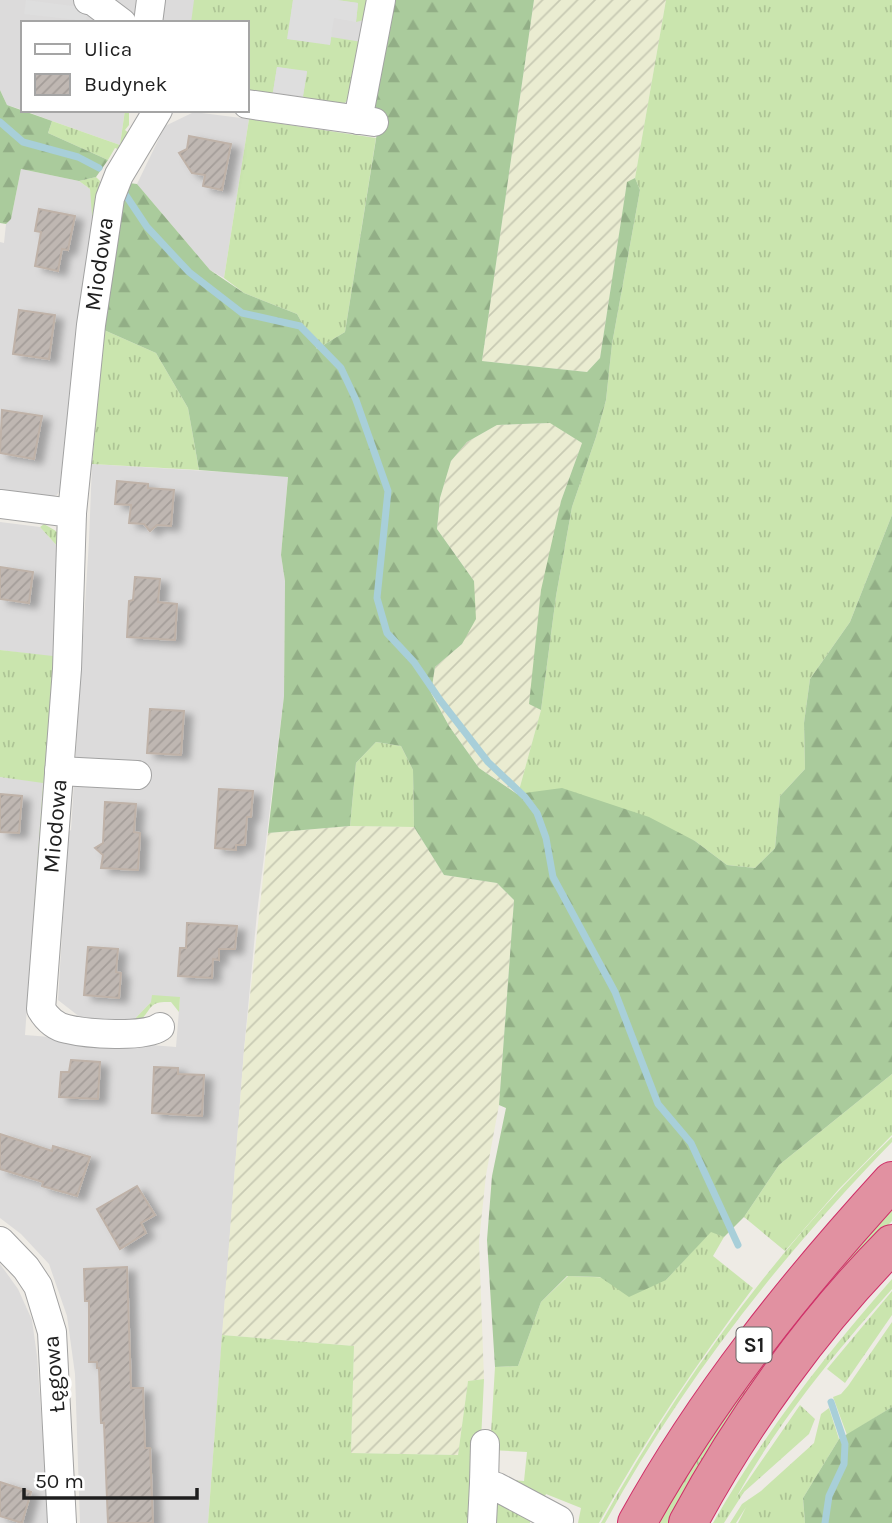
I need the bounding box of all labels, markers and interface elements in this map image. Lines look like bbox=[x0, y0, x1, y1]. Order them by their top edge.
legend bbox=[21, 21, 248, 112]
text: Ulica bbox=[84, 37, 132, 61]
text: Budynek bbox=[84, 72, 167, 96]
street label: Miodowa bbox=[79, 215, 119, 313]
street label: Miodowa bbox=[37, 778, 73, 874]
road number: S1 bbox=[736, 1328, 772, 1362]
street label: Łęgowa bbox=[37, 1334, 71, 1414]
scale bar bbox=[24, 1456, 198, 1500]
text: 50 m bbox=[35, 1469, 84, 1493]

